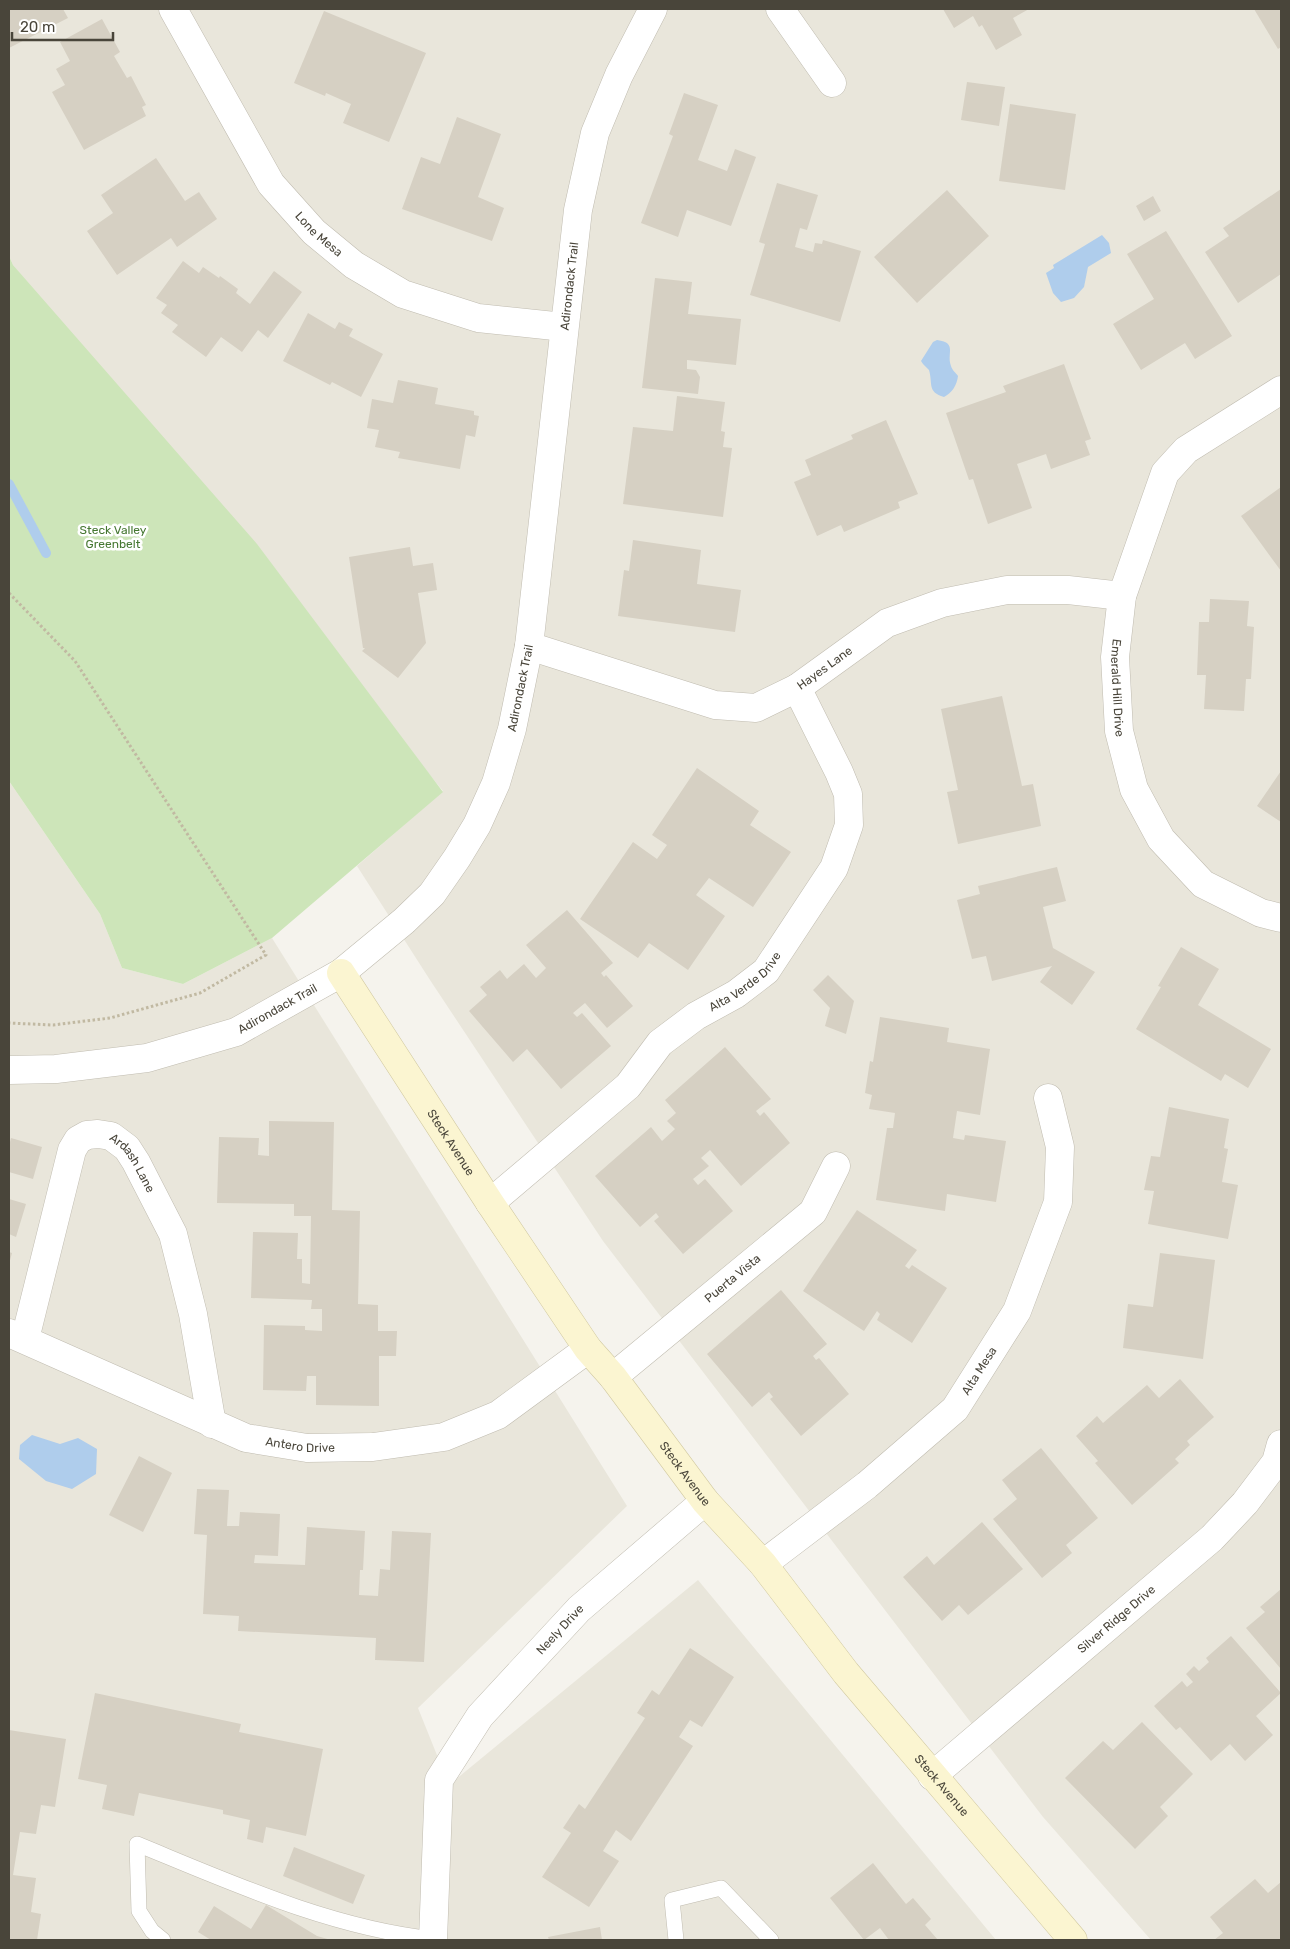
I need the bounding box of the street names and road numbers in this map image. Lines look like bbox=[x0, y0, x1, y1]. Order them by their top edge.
street label: Lone Mesa bbox=[292, 209, 345, 260]
street label: Adirondack Trail bbox=[558, 241, 581, 331]
street label: Emerald Hill Drive bbox=[1108, 638, 1127, 739]
street label: Adirondack Trail bbox=[505, 643, 536, 733]
street label: Hayes Lane bbox=[794, 643, 855, 693]
street label: Alta Verde Drive bbox=[707, 949, 784, 1014]
street label: Adirondack Trail bbox=[235, 981, 320, 1036]
street label: Steck Avenue bbox=[424, 1107, 478, 1179]
street label: Ardash Lane bbox=[107, 1130, 158, 1195]
street label: Puerta Vista bbox=[702, 1251, 763, 1306]
street label: Alta Mesa bbox=[959, 1344, 1000, 1398]
street label: Antero Drive bbox=[264, 1434, 335, 1455]
street label: Steck Avenue bbox=[656, 1439, 713, 1509]
street label: Silver Ridge Drive bbox=[1075, 1582, 1158, 1656]
street label: Neely Drive bbox=[534, 1601, 586, 1657]
street label: Steck Avenue bbox=[912, 1752, 972, 1819]

